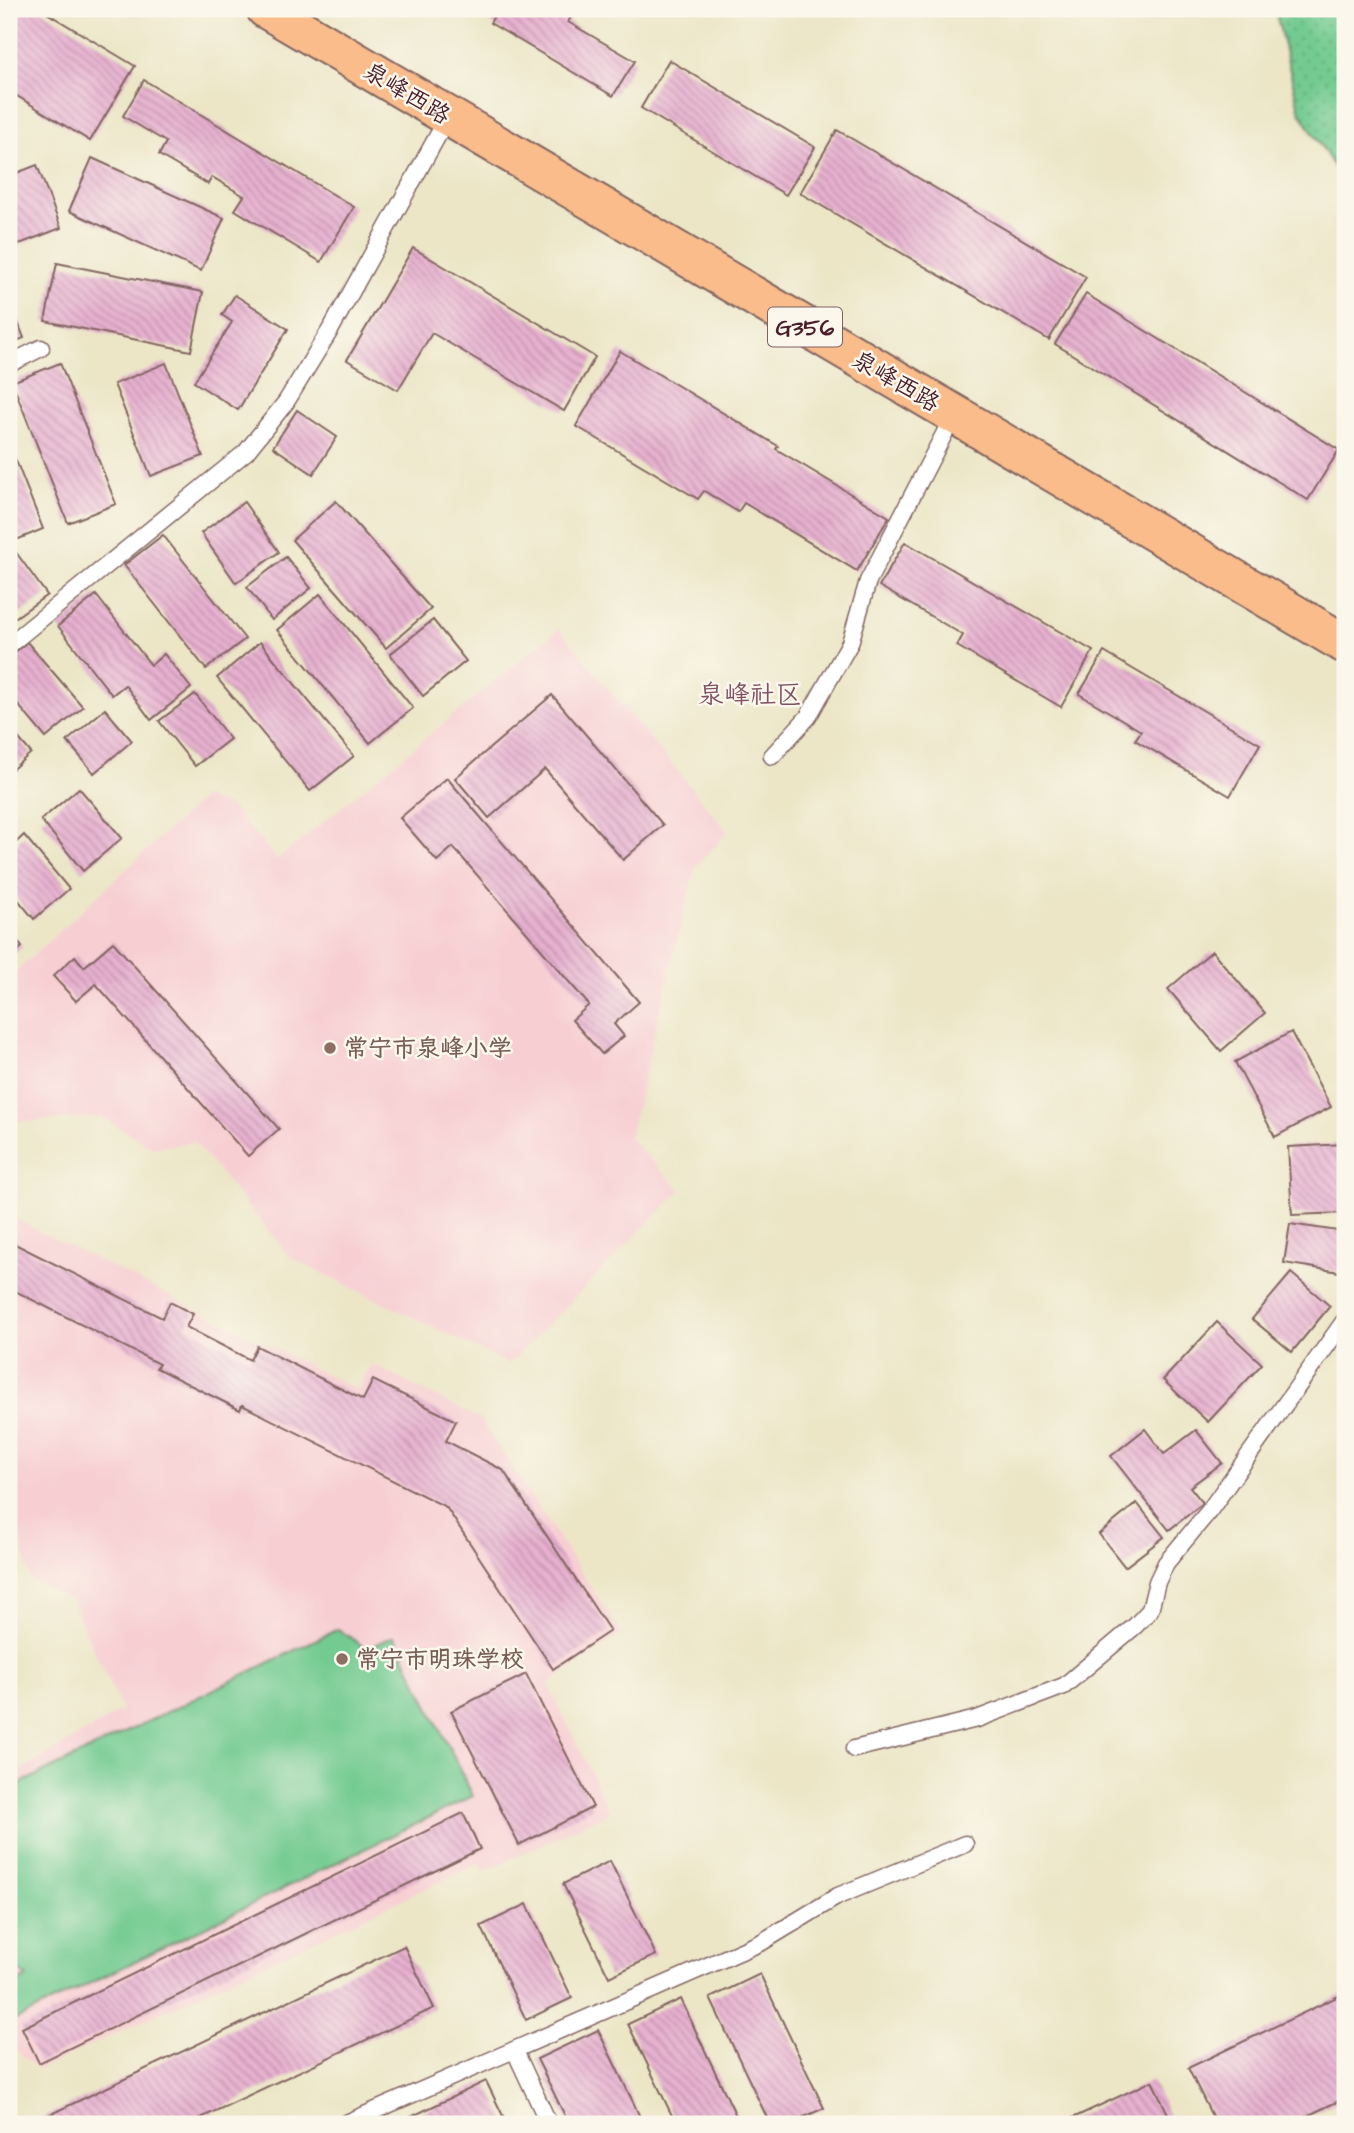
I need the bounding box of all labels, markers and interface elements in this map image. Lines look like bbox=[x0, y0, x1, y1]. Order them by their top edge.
street label: 泉峰西路 bbox=[357, 55, 456, 133]
road number: G356 bbox=[768, 308, 842, 346]
street label: 泉峰西路 bbox=[845, 343, 946, 421]
district label: 泉峰社区 bbox=[698, 677, 802, 713]
place label: 常宁市泉峰小学 bbox=[344, 1032, 512, 1066]
marker: 常宁市泉峰小学 bbox=[322, 1040, 338, 1056]
place label: 常宁市明珠学校 bbox=[356, 1643, 524, 1677]
marker: 常宁市明珠学校 bbox=[334, 1651, 350, 1667]

